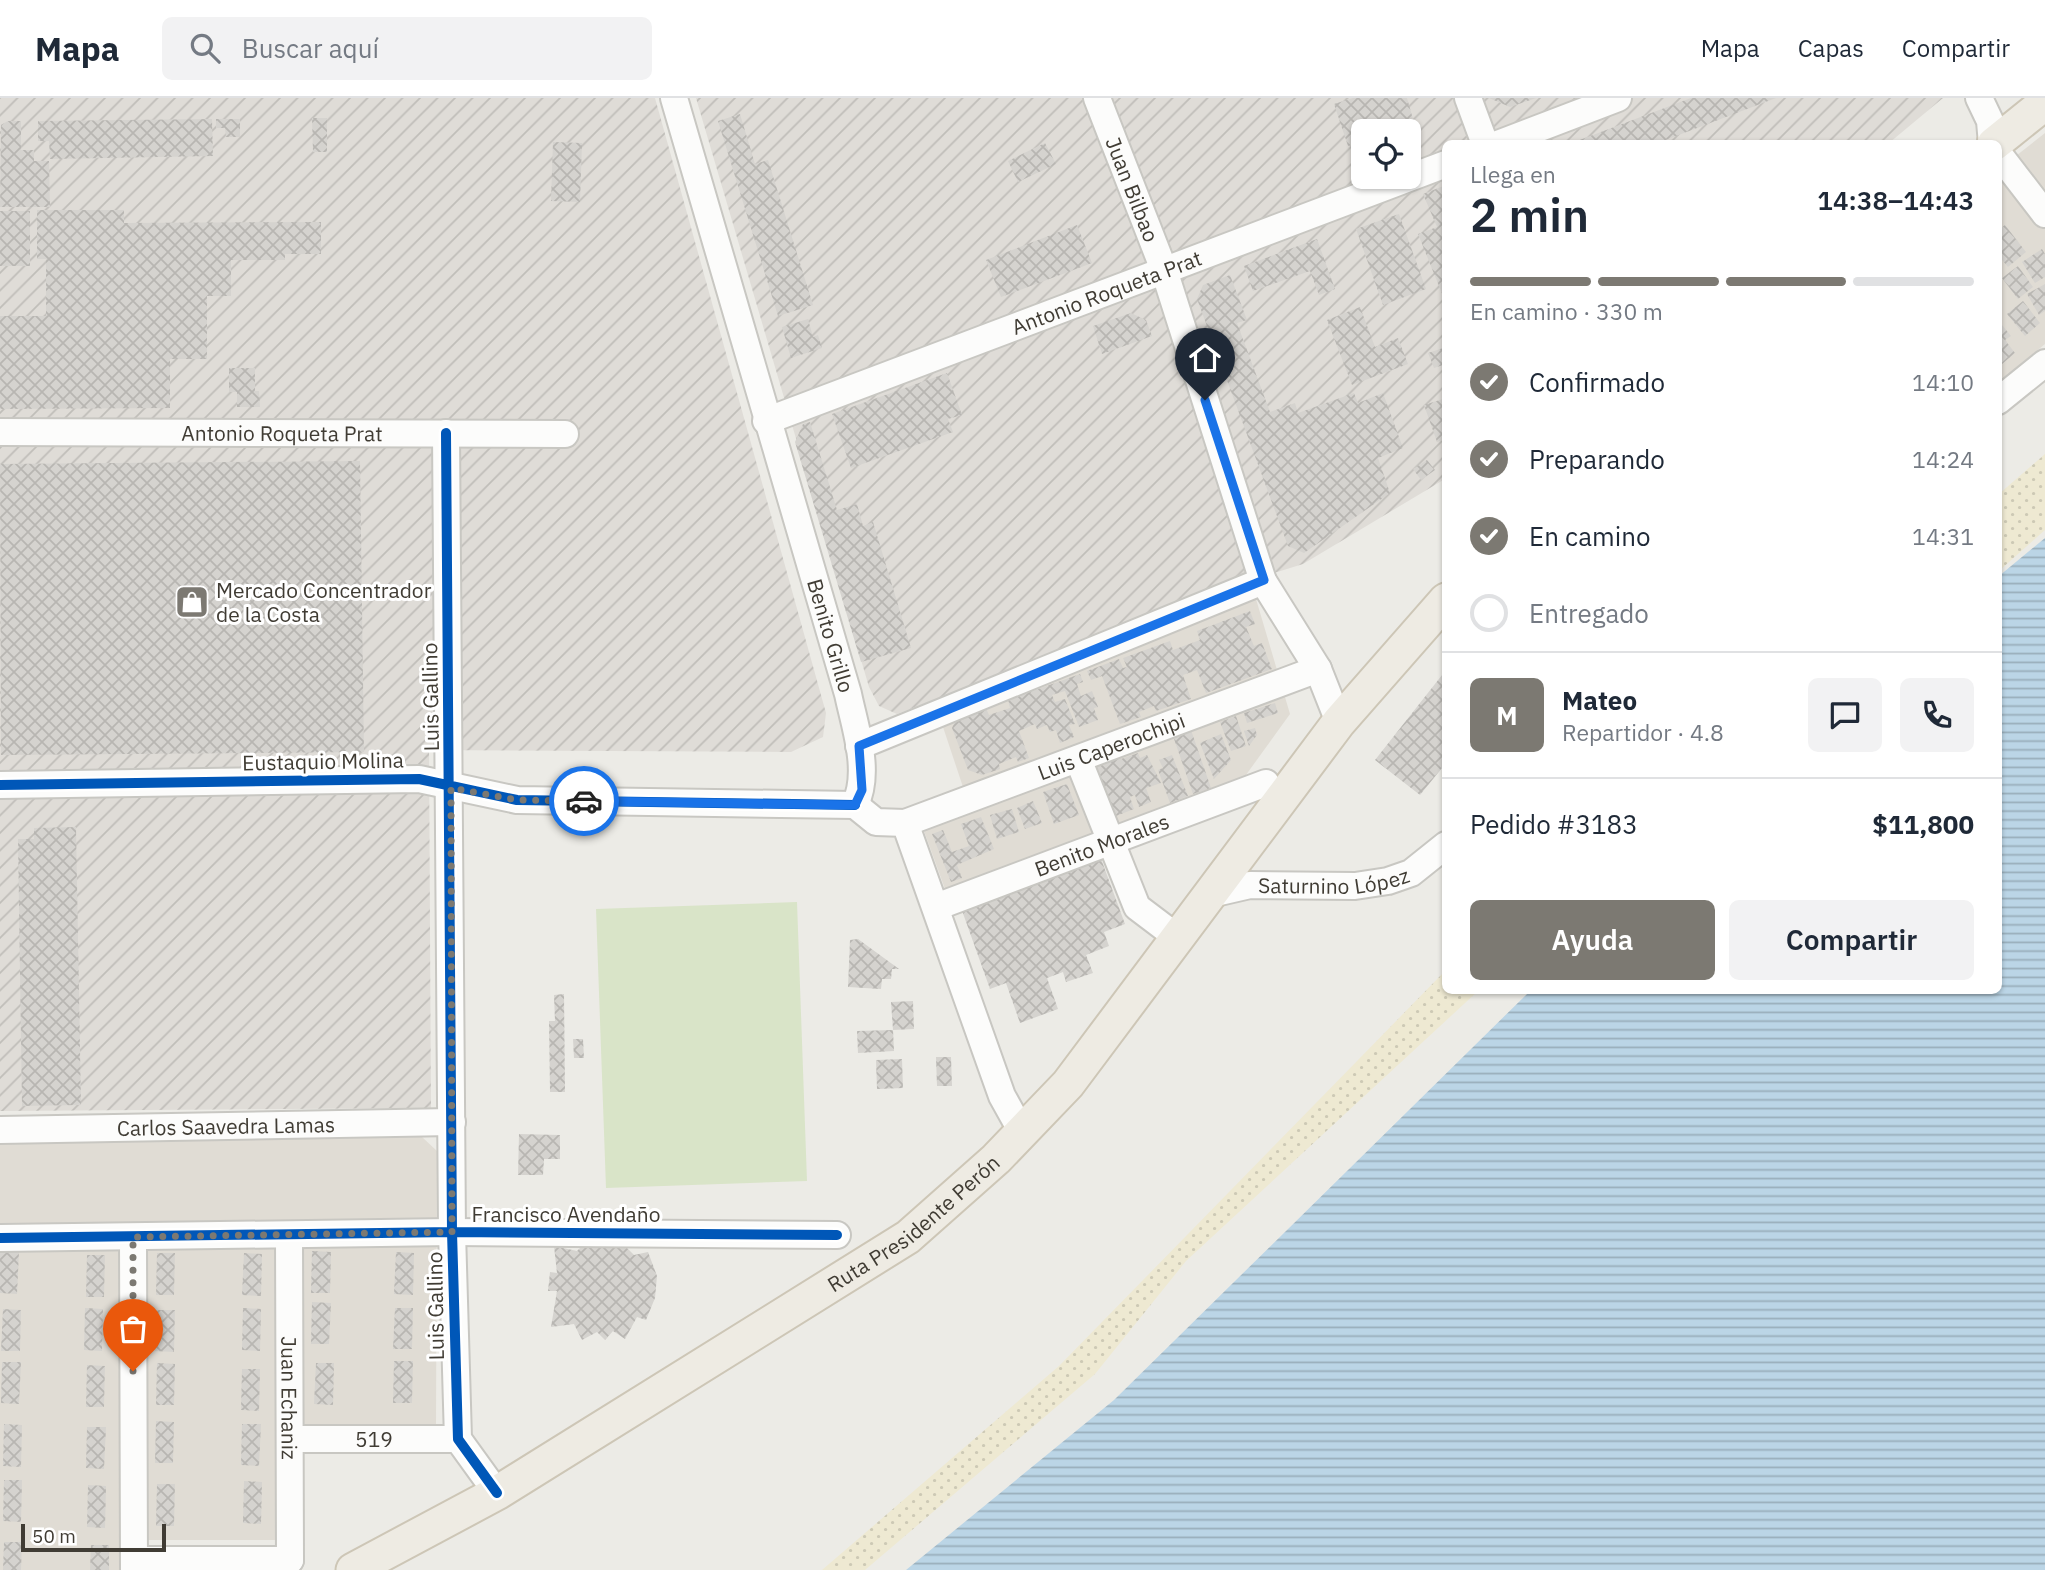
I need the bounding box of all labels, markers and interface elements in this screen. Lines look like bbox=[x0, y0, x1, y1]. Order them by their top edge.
search box bbox=[162, 17, 652, 80]
text: Mapa bbox=[35, 27, 120, 70]
icon: search bbox=[186, 29, 224, 67]
text: Buscar aquí bbox=[242, 31, 379, 65]
text: Mapa bbox=[1701, 32, 1760, 64]
text: Capas bbox=[1798, 32, 1864, 64]
text: Compartir bbox=[1902, 32, 2010, 64]
map controls bbox=[1351, 119, 1421, 189]
button: locate bbox=[1351, 119, 1421, 189]
street label: Juan Bilbao bbox=[1099, 133, 1166, 246]
text: Llega en bbox=[1470, 159, 1556, 189]
text: 14:38–14:43 bbox=[1817, 183, 1974, 217]
text: 2 min bbox=[1470, 185, 1589, 245]
street label: Antonio Roqueta Prat bbox=[1007, 244, 1206, 341]
text: En camino · 330 m bbox=[1470, 296, 1663, 326]
pin bbox=[1175, 328, 1235, 400]
icon: home bbox=[1186, 339, 1224, 377]
icon: check bbox=[1470, 363, 1508, 401]
text: Confirmado bbox=[1529, 365, 1665, 399]
text: 14:10 bbox=[1912, 367, 1974, 397]
street label: Antonio Roqueta Prat bbox=[181, 419, 383, 447]
icon: check bbox=[1470, 440, 1508, 478]
text: Preparando bbox=[1529, 442, 1665, 476]
text: 14:24 bbox=[1912, 444, 1974, 474]
icon: check bbox=[1470, 517, 1508, 555]
text: En camino bbox=[1529, 519, 1651, 553]
text: 14:31 bbox=[1912, 521, 1974, 551]
street label: Benito Grillo bbox=[801, 575, 861, 696]
place label: Mercado Concentrador de la Costa bbox=[216, 576, 432, 628]
shop icon: Mercado Concentrador de la Costa bbox=[173, 583, 211, 621]
text: Entregado bbox=[1529, 596, 1649, 630]
street label: Luis Gallino bbox=[415, 642, 445, 752]
button: chat bbox=[1808, 678, 1882, 752]
button: phone bbox=[1900, 678, 1974, 752]
text: Mateo bbox=[1562, 683, 1637, 717]
text: M bbox=[1496, 698, 1518, 732]
street label: Luis Caperochipi bbox=[1034, 706, 1189, 786]
text: Repartidor · 4.8 bbox=[1562, 717, 1724, 747]
street label: Eustaquio Molina bbox=[242, 746, 404, 776]
courier bbox=[549, 766, 619, 836]
icon: car bbox=[565, 782, 603, 820]
street label: Benito Morales bbox=[1030, 807, 1173, 883]
text: Pedido #3183 bbox=[1470, 807, 1638, 841]
text: $11,800 bbox=[1872, 807, 1974, 841]
street label: Saturnino López bbox=[1258, 861, 1413, 900]
button: Ayuda bbox=[1470, 900, 1715, 980]
button: Compartir bbox=[1729, 900, 1974, 980]
street label: Carlos Saavedra Lamas bbox=[117, 1110, 335, 1142]
street label: Ruta Presidente Perón bbox=[822, 1148, 1005, 1298]
street label: Francisco Avendaño bbox=[471, 1200, 661, 1228]
street label: Luis Gallino bbox=[420, 1251, 450, 1361]
pin bbox=[103, 1299, 163, 1371]
icon: bag bbox=[114, 1310, 152, 1348]
street label: Juan Echaniz bbox=[275, 1336, 304, 1460]
street label: 519 bbox=[355, 1425, 393, 1453]
scale bar bbox=[21, 1521, 166, 1553]
text: 50 m bbox=[32, 1524, 76, 1548]

